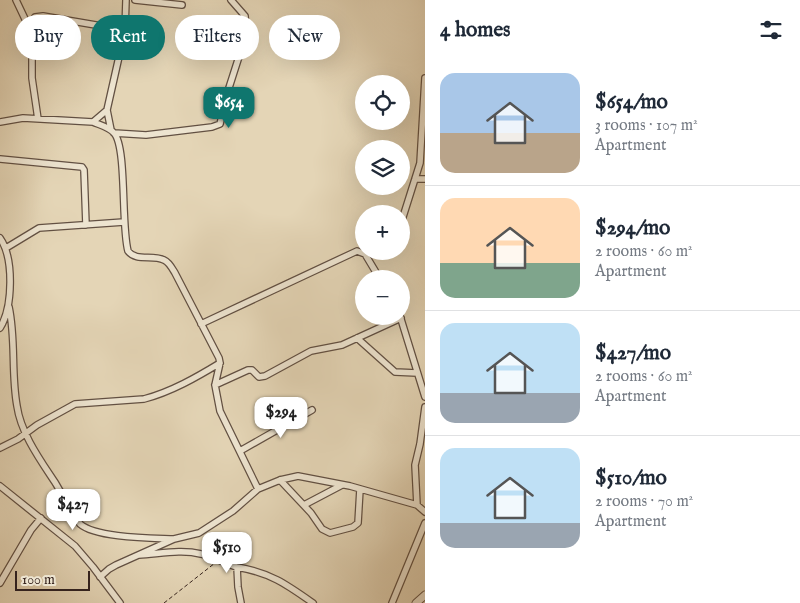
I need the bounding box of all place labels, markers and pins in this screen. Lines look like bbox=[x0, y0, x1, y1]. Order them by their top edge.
pin: $654 bbox=[199, 86, 259, 129]
pin: $294 bbox=[251, 396, 311, 439]
pin: $427 bbox=[43, 488, 103, 531]
pin: $510 bbox=[197, 532, 257, 574]

